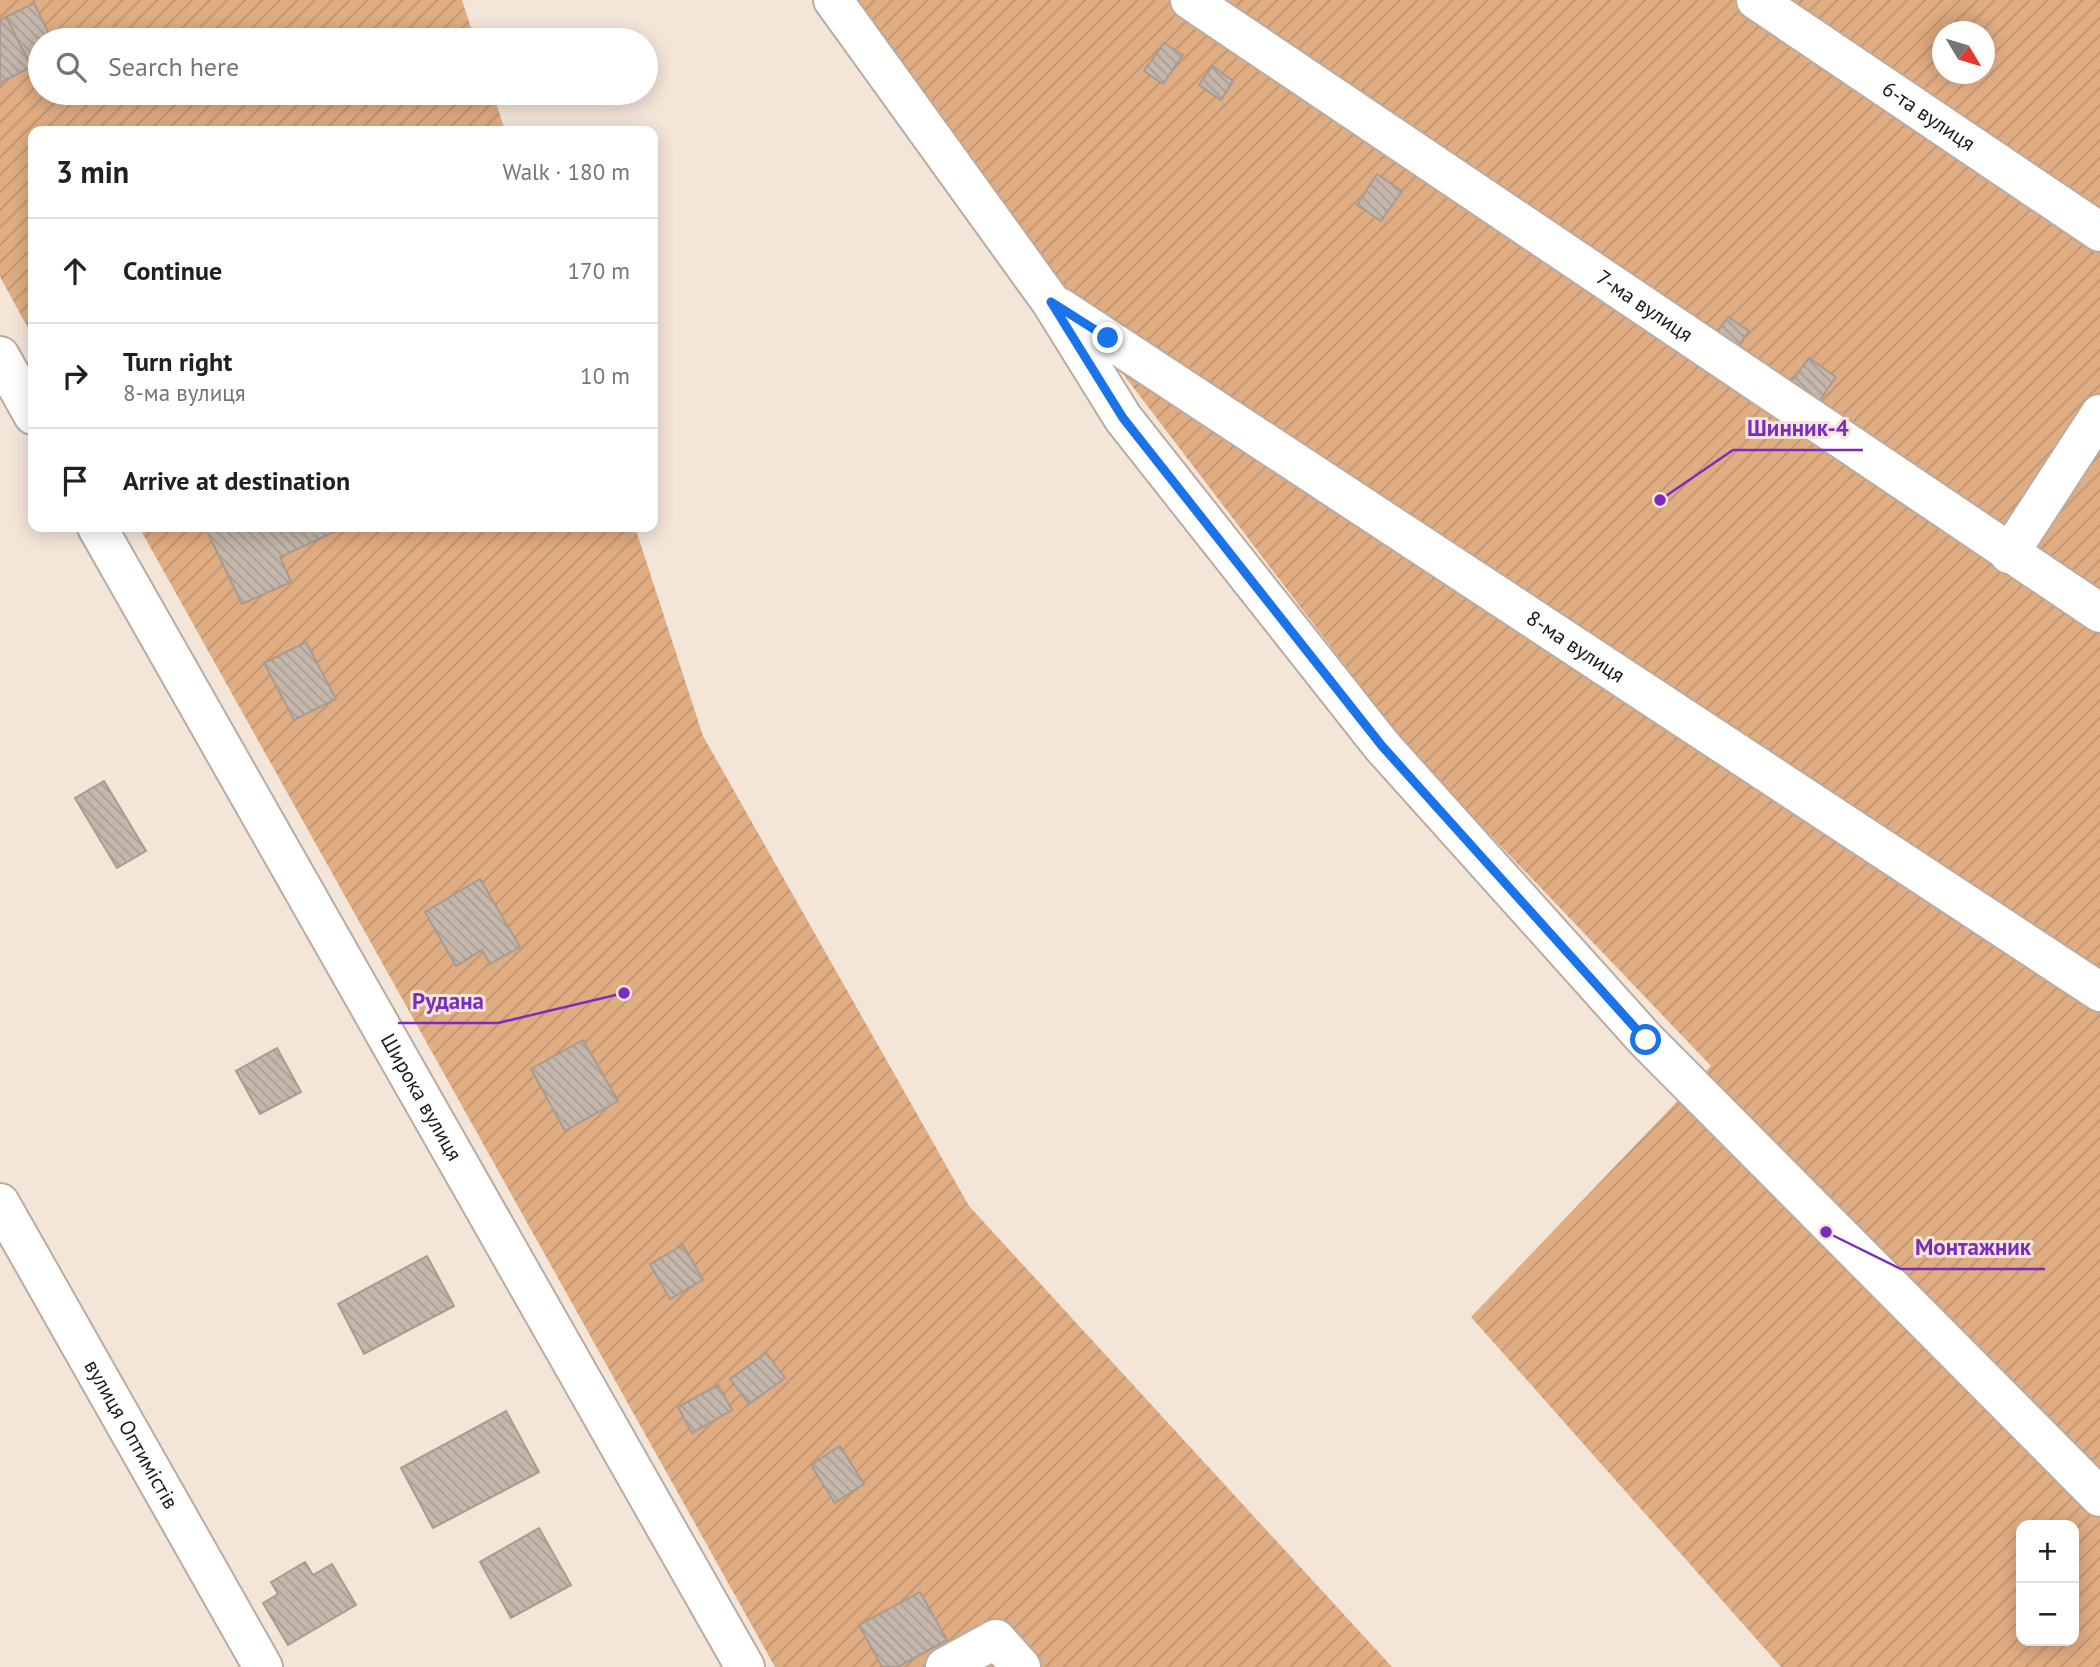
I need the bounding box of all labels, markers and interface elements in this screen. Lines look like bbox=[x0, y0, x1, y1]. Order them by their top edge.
north arrow bbox=[1932, 21, 1995, 84]
search box bbox=[28, 28, 658, 105]
icon: search bbox=[52, 48, 90, 86]
text: Search here bbox=[108, 50, 239, 83]
street label: 6-та вулиця bbox=[1877, 75, 1980, 157]
text: 3 min bbox=[56, 152, 129, 191]
text: Walk · 180 m bbox=[503, 157, 630, 186]
icon: ahead bbox=[56, 252, 94, 290]
text: Continue bbox=[123, 254, 222, 287]
text: 170 m bbox=[568, 256, 630, 285]
street label: 7-ма вулиця bbox=[1591, 264, 1698, 348]
route end bbox=[1092, 322, 1123, 353]
text: Turn right bbox=[123, 345, 232, 378]
icon: right bbox=[56, 357, 94, 395]
text: 10 m bbox=[580, 361, 630, 390]
text: 8-ма вулиця bbox=[123, 378, 246, 407]
callout: Шинник-4 bbox=[1733, 406, 1863, 450]
text: Шинник-4 bbox=[1747, 413, 1849, 442]
icon: arrive bbox=[56, 462, 94, 500]
text: Arrive at destination bbox=[123, 464, 350, 497]
street label: 8-ма вулиця bbox=[1522, 604, 1630, 688]
callout: Рудана bbox=[398, 979, 498, 1023]
text: Рудана bbox=[412, 986, 484, 1015]
route start bbox=[1630, 1024, 1661, 1055]
street label: Широка вулиця bbox=[375, 1029, 468, 1166]
callout: Монтажник bbox=[1901, 1225, 2045, 1269]
text: Монтажник bbox=[1915, 1232, 2032, 1261]
street label: вулиця Оптимістів bbox=[79, 1355, 185, 1514]
map controls bbox=[2016, 1520, 2079, 1646]
button: + bbox=[2016, 1520, 2079, 1583]
button: − bbox=[2016, 1583, 2079, 1646]

